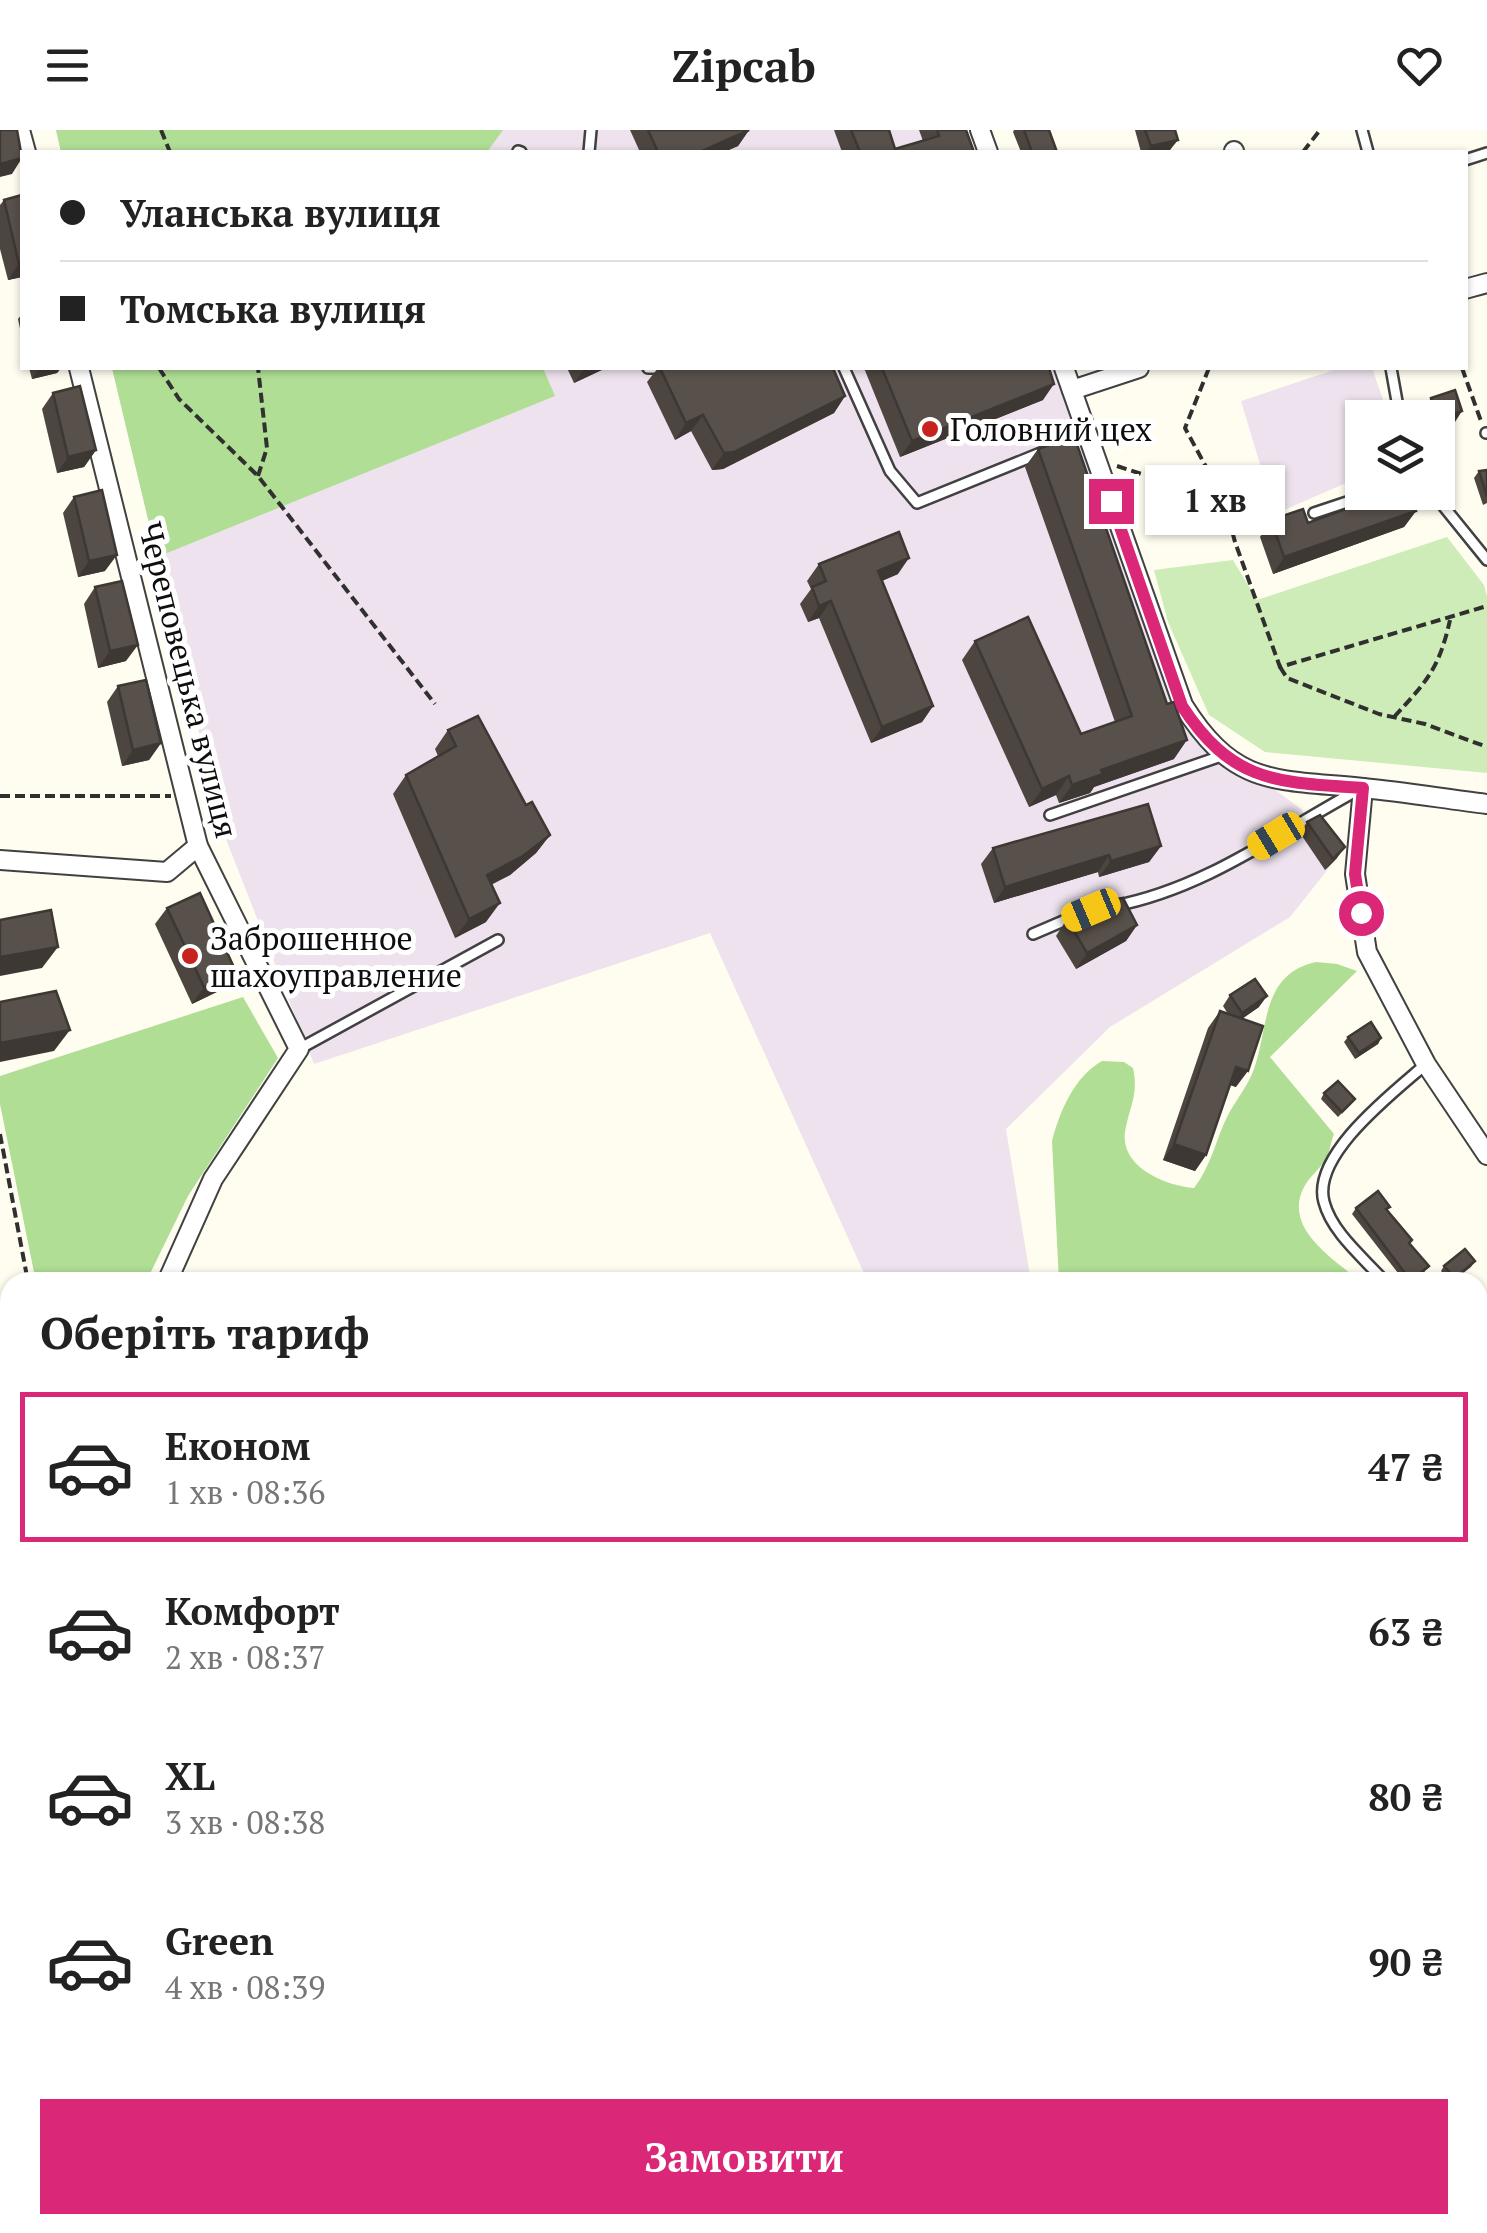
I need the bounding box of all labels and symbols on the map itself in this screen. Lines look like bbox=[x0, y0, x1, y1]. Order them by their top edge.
place label: Головний цех bbox=[950, 408, 1152, 450]
marker: Головний цех bbox=[919, 418, 941, 440]
callout: 1 хв bbox=[1146, 466, 1286, 536]
route end bbox=[1089, 479, 1134, 524]
street label: Череповецька вулиця bbox=[129, 518, 249, 842]
car bbox=[1243, 808, 1309, 864]
car bbox=[1058, 884, 1124, 936]
route start bbox=[1339, 891, 1384, 936]
place label: Заброшенное шахоуправление bbox=[210, 917, 462, 996]
marker: Заброшенное шахоуправление bbox=[179, 945, 201, 967]

